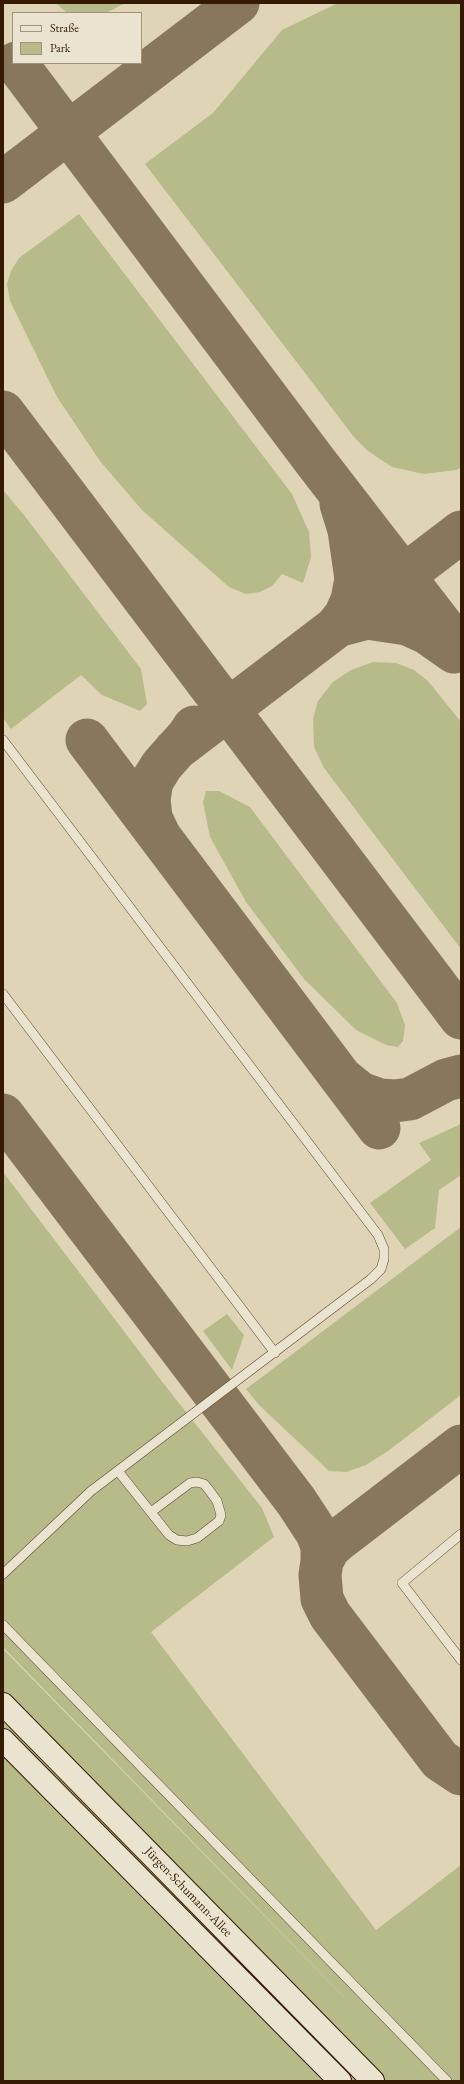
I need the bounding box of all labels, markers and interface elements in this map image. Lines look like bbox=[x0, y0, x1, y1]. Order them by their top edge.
legend bbox=[12, 12, 142, 64]
text: Straße bbox=[50, 20, 79, 36]
text: Park bbox=[50, 40, 70, 56]
street label: Jürgen-Schumann-Allee bbox=[141, 1844, 235, 1940]

